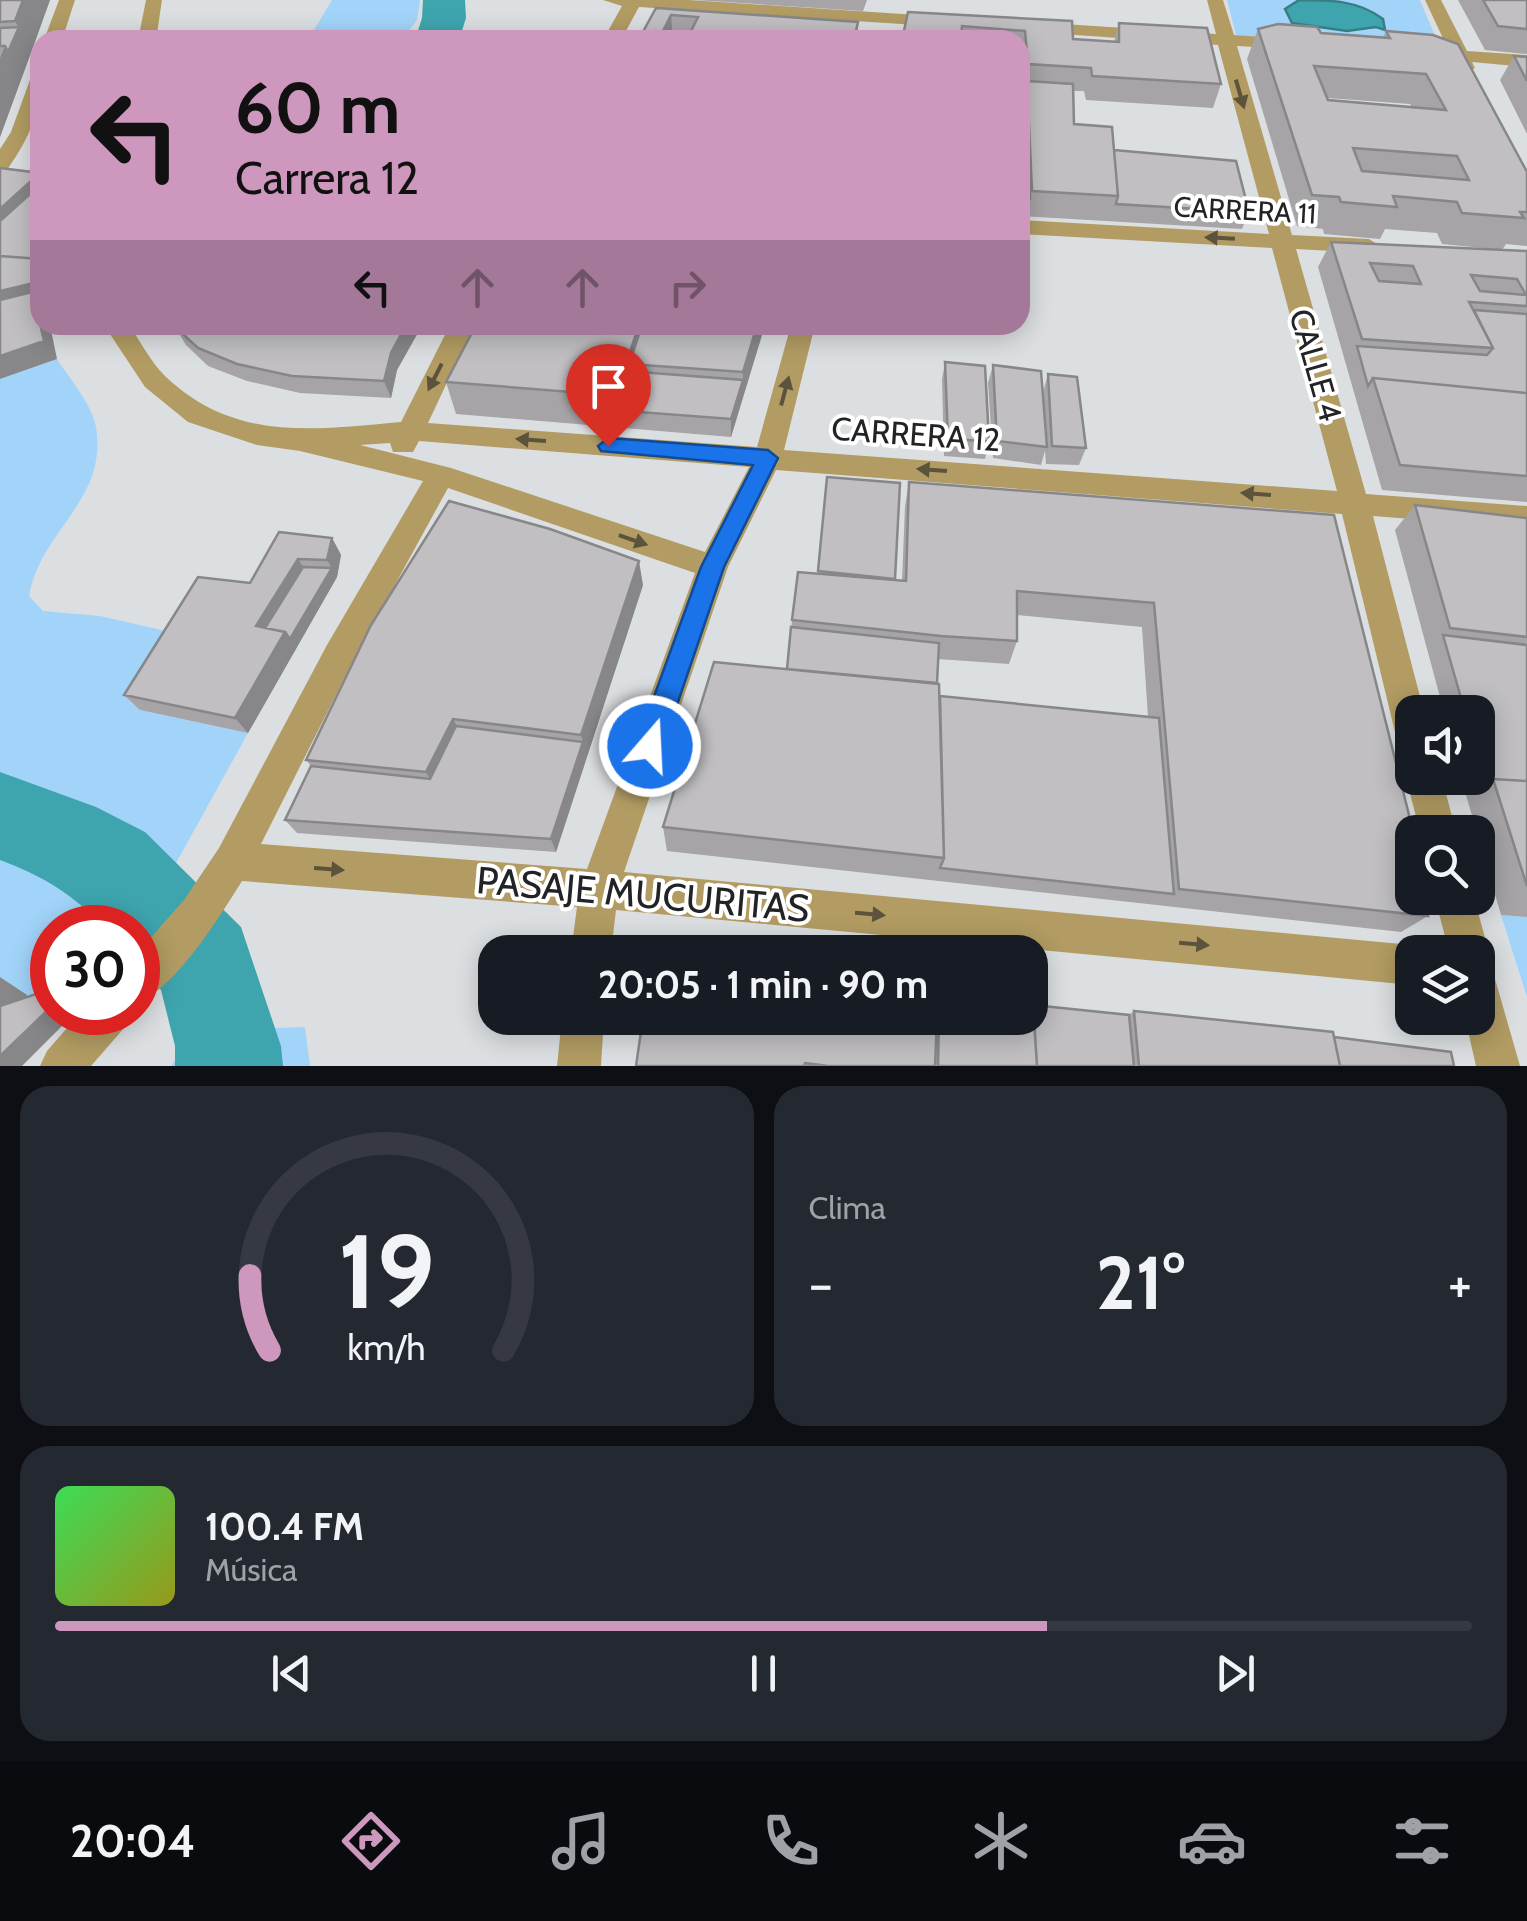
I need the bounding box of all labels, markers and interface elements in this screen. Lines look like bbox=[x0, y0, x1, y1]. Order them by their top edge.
text: 60 m bbox=[235, 65, 400, 151]
icon: left bbox=[70, 70, 200, 200]
one-way arrow bbox=[1233, 79, 1249, 110]
text: Carrera 12 bbox=[235, 151, 419, 205]
street label: CARRERA 11 bbox=[1173, 189, 1317, 231]
one-way arrow bbox=[1203, 230, 1235, 246]
icon: left bbox=[345, 260, 400, 315]
icon: ahead bbox=[450, 260, 505, 315]
icon: ahead bbox=[555, 260, 610, 315]
icon: right bbox=[660, 260, 715, 315]
street label: CALLE 4 bbox=[1281, 304, 1351, 426]
pin bbox=[566, 344, 651, 447]
icon: arrive bbox=[581, 359, 636, 414]
one-way arrow bbox=[427, 363, 444, 392]
one-way arrow bbox=[778, 376, 794, 407]
street label: CARRERA 12 bbox=[830, 409, 1002, 459]
one-way arrow bbox=[514, 431, 546, 447]
one-way arrow bbox=[916, 462, 948, 478]
one-way arrow bbox=[1240, 486, 1272, 502]
one-way arrow bbox=[619, 533, 649, 548]
position arrow bbox=[598, 694, 702, 798]
map controls bbox=[1395, 695, 1495, 1035]
button: sound bbox=[1395, 695, 1495, 795]
button: search bbox=[1395, 815, 1495, 915]
street label: PASAJE MUCURITAS bbox=[475, 856, 811, 932]
one-way arrow bbox=[314, 861, 345, 877]
speed limit sign: 30 bbox=[30, 905, 160, 1035]
one-way arrow bbox=[855, 907, 886, 923]
button: layers bbox=[1395, 935, 1495, 1035]
one-way arrow bbox=[1178, 937, 1210, 953]
text: 20:05 · 1 min · 90 m bbox=[598, 961, 928, 1008]
text: Clima bbox=[809, 1188, 886, 1227]
text: 19 bbox=[338, 1208, 435, 1334]
text: 21° bbox=[1096, 1237, 1185, 1328]
text: − bbox=[809, 1250, 833, 1317]
text: + bbox=[1448, 1250, 1472, 1317]
text: km/h bbox=[348, 1326, 426, 1369]
text: 100.4 FM bbox=[205, 1503, 364, 1550]
text: Música bbox=[205, 1550, 297, 1589]
icon: previous bbox=[264, 1646, 319, 1701]
icon: pause bbox=[736, 1646, 791, 1701]
icon: next bbox=[1208, 1646, 1263, 1701]
icon: directions bbox=[336, 1806, 406, 1876]
icon: music bbox=[546, 1806, 616, 1876]
icon: phone bbox=[756, 1806, 826, 1876]
icon: climate bbox=[966, 1806, 1036, 1876]
icon: car bbox=[1177, 1806, 1247, 1876]
icon: filters bbox=[1387, 1806, 1457, 1876]
text: 20:04 bbox=[70, 1814, 195, 1868]

